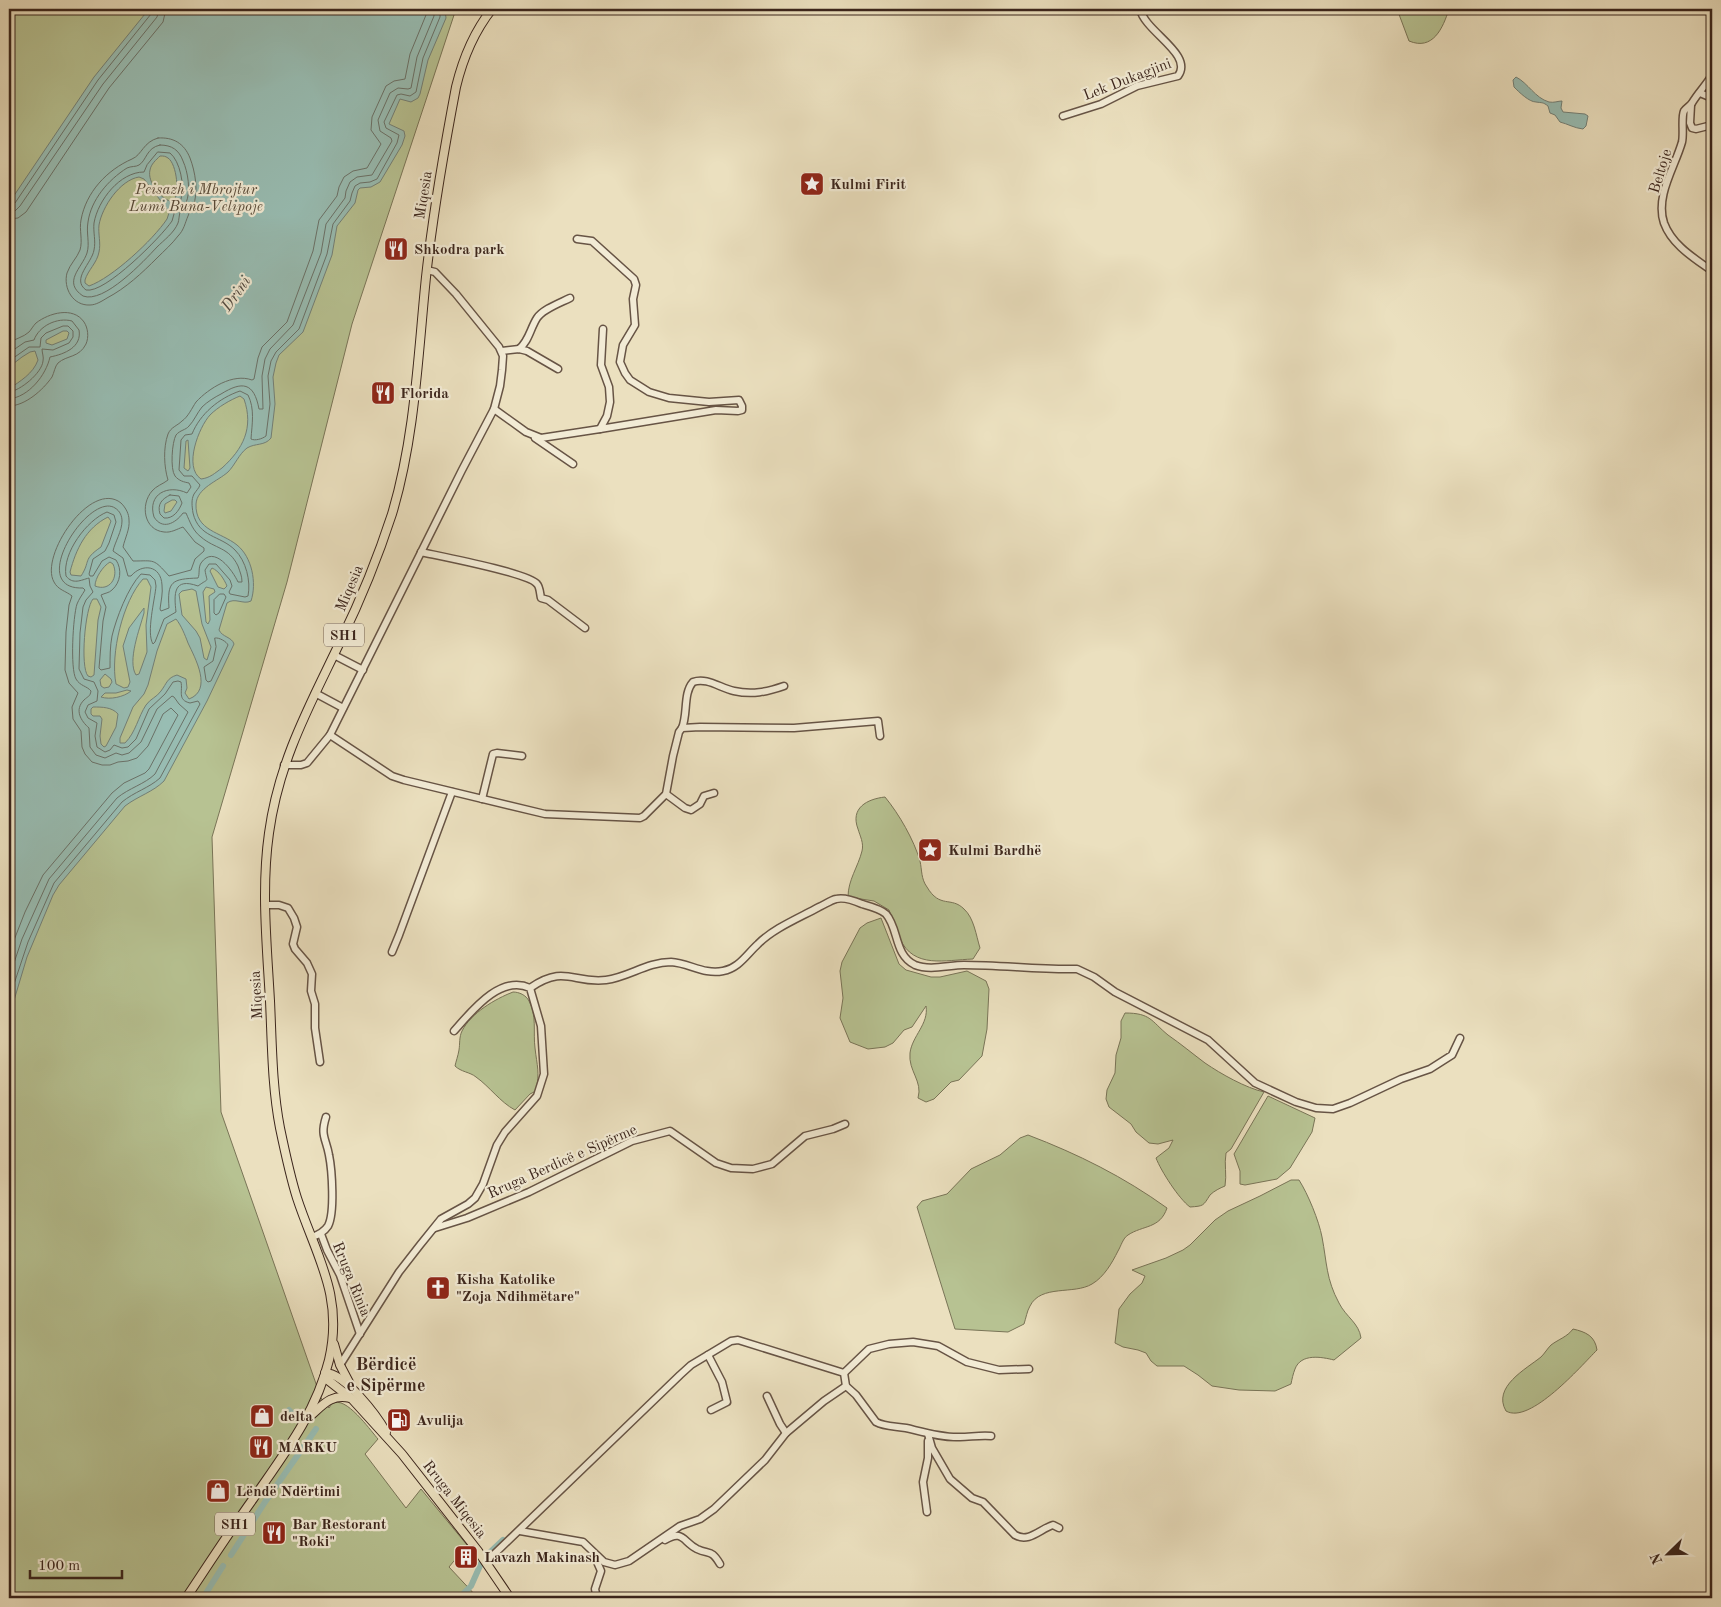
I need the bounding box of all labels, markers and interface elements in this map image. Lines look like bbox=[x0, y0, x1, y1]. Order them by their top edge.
street label: Lek Dukagjini bbox=[1081, 57, 1174, 104]
street label: Beltoje bbox=[1648, 147, 1675, 195]
street label: Miqesia bbox=[413, 169, 436, 221]
place icon: Kulmi Firit bbox=[799, 171, 825, 197]
place label: Kulmi Firit bbox=[830, 178, 907, 193]
park label: Peisazh i Mbrojtur Lumi Buna-Velipoje bbox=[128, 183, 263, 215]
restaurant icon: Shkodra park bbox=[383, 236, 409, 262]
place label: Shkodra park bbox=[414, 243, 505, 258]
water label: Drini bbox=[218, 273, 255, 315]
restaurant icon: Florida bbox=[370, 380, 396, 406]
place label: Florida bbox=[400, 387, 449, 402]
street label: Miqesia bbox=[334, 563, 367, 614]
road number: SH1 bbox=[324, 624, 364, 646]
place icon: Kulmi Bardhë bbox=[917, 837, 943, 863]
place label: Kulmi Bardhë bbox=[948, 844, 1041, 859]
street label: Miqesia bbox=[249, 969, 266, 1020]
street label: Rruga Berdicë e Sipërme bbox=[486, 1123, 640, 1202]
street label: Rruga Rinia bbox=[329, 1240, 373, 1320]
place label: Kisha Katolike "Zoja Ndihmëtare" bbox=[456, 1273, 580, 1305]
church icon: Kisha Katolike "Zoja Ndihmëtare" bbox=[425, 1275, 451, 1301]
district label: Bërdicë e Sipërme bbox=[346, 1356, 426, 1395]
shop icon: delta bbox=[249, 1403, 275, 1429]
fuel station icon: Avulija bbox=[386, 1407, 412, 1433]
place label: delta bbox=[280, 1410, 313, 1425]
place label: Avulija bbox=[416, 1414, 464, 1429]
restaurant icon: MARKU bbox=[248, 1434, 274, 1460]
place label: MARKU bbox=[278, 1441, 337, 1456]
street label: Rruga Miqesia bbox=[419, 1458, 489, 1542]
shop icon: Lëndë Ndërtimi bbox=[205, 1478, 231, 1504]
place label: Lëndë Ndërtimi bbox=[236, 1485, 340, 1500]
road number: SH1 bbox=[215, 1512, 255, 1536]
place label: Bar Restorant "Roki" bbox=[292, 1518, 387, 1550]
restaurant icon: Bar Restorant "Roki" bbox=[261, 1520, 287, 1546]
north arrow bbox=[1644, 1530, 1694, 1580]
building icon: Lavazh Makinash bbox=[453, 1544, 479, 1570]
scale bar bbox=[30, 1547, 122, 1579]
place label: Lavazh Makinash bbox=[484, 1551, 600, 1566]
text: N bbox=[1648, 1551, 1665, 1566]
text: 100 m bbox=[38, 1559, 80, 1574]

